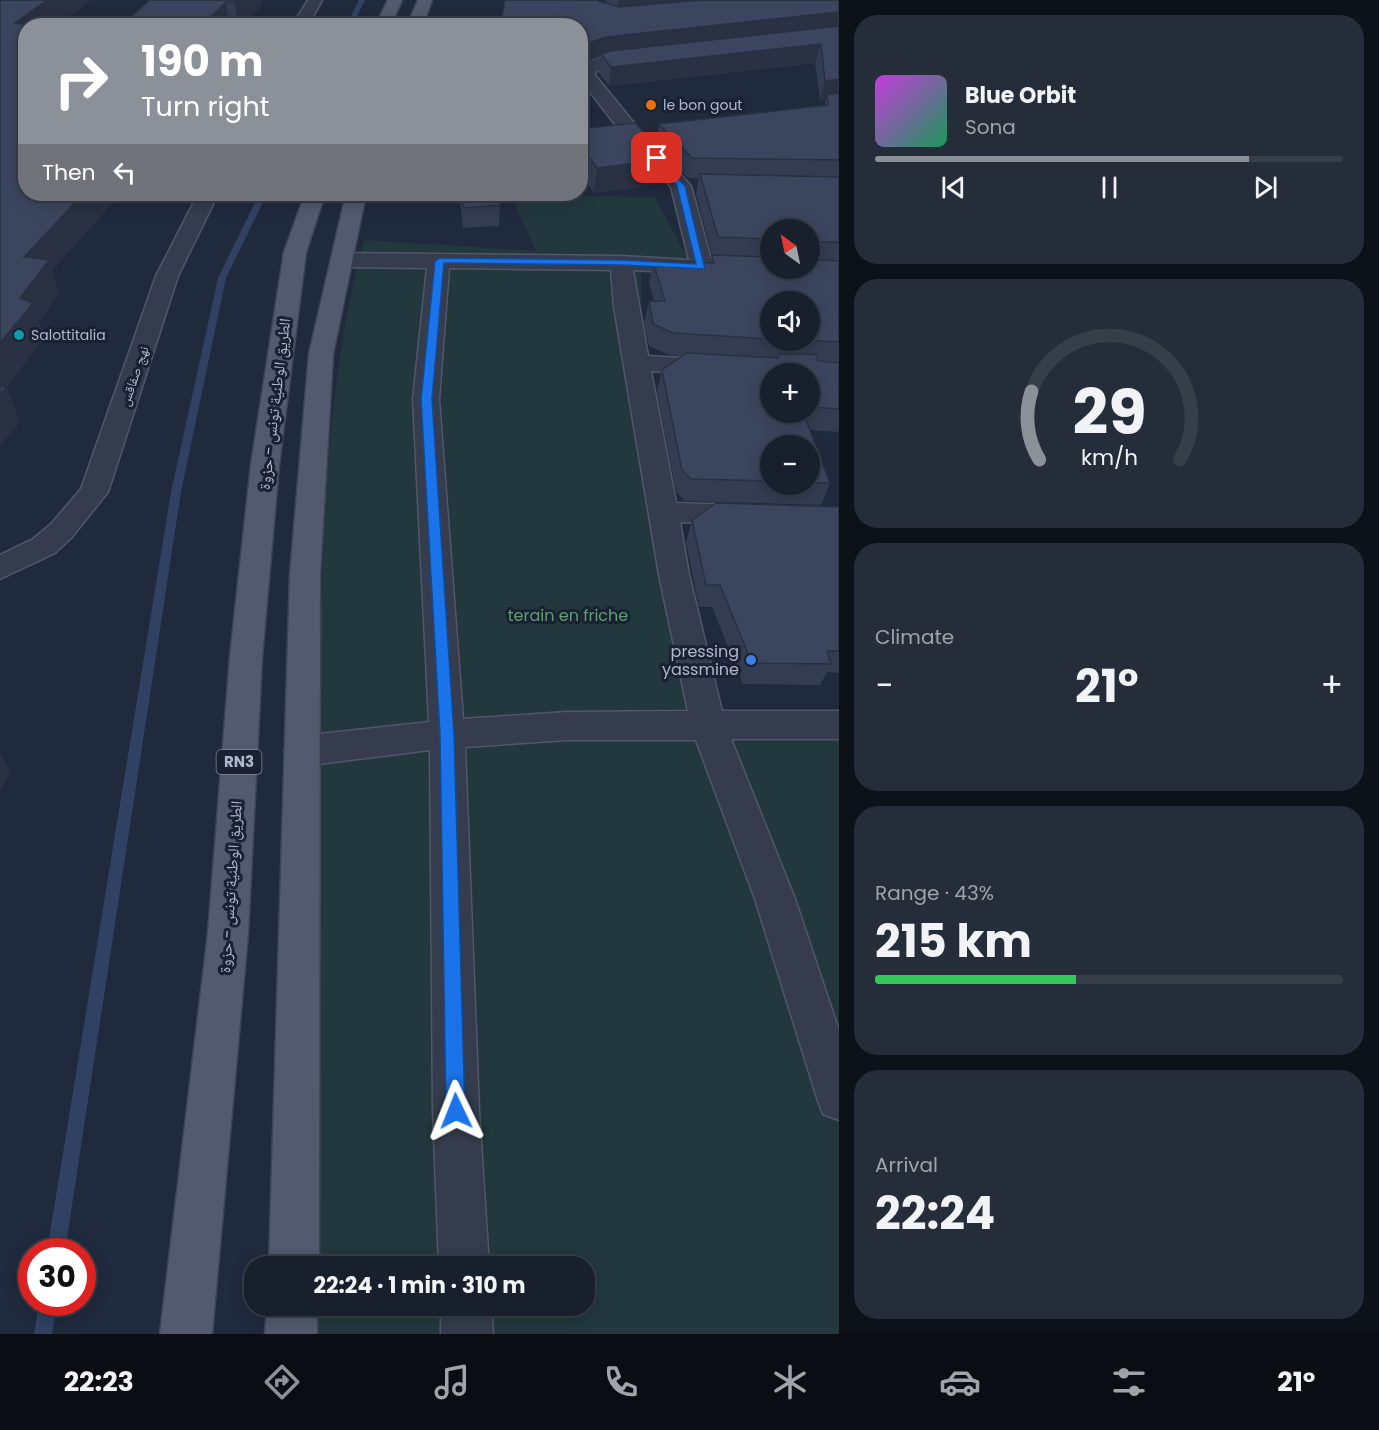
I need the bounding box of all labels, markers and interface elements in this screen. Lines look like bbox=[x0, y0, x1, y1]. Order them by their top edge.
text: 190 m bbox=[141, 32, 263, 91]
icon: right bbox=[42, 42, 120, 120]
text: Blue Orbit bbox=[965, 80, 1076, 111]
text: Turn right bbox=[141, 88, 270, 125]
place label: le bon gout bbox=[663, 95, 742, 115]
marker: le bon gout bbox=[644, 98, 658, 112]
text: Sona bbox=[965, 113, 1016, 141]
pin bbox=[631, 132, 682, 183]
icon: arrive bbox=[640, 141, 673, 174]
icon: left bbox=[108, 156, 141, 189]
text: Then bbox=[42, 157, 96, 188]
icon: previous bbox=[937, 171, 970, 204]
icon: pause bbox=[1093, 171, 1126, 204]
icon: next bbox=[1249, 171, 1282, 204]
north arrow bbox=[760, 219, 820, 279]
map controls bbox=[760, 219, 820, 495]
button: sound bbox=[760, 291, 820, 351]
street label: الطريق الوطنية تونس - حزوة bbox=[253, 317, 296, 491]
place label: Salottitalia bbox=[31, 325, 106, 345]
marker: Salottitalia bbox=[12, 328, 26, 342]
street label: نهج صفاقس bbox=[114, 343, 154, 409]
button: + bbox=[760, 363, 820, 423]
text: 29 bbox=[1072, 368, 1146, 456]
button: − bbox=[760, 435, 820, 495]
text: km/h bbox=[1080, 443, 1138, 474]
park label: terain en friche bbox=[508, 604, 628, 627]
text: Climate bbox=[875, 623, 954, 651]
place label: pressing yassmine bbox=[662, 640, 739, 681]
marker: pressing yassmine bbox=[744, 653, 758, 667]
text: 21° bbox=[1075, 655, 1139, 718]
text: − bbox=[875, 662, 893, 709]
text: + bbox=[1320, 662, 1343, 709]
road number: RN3 bbox=[216, 750, 262, 774]
street label: الطريق الوطنية تونس - حزوة bbox=[213, 800, 248, 974]
text: Range · 43% bbox=[875, 879, 994, 907]
text: 215 km bbox=[875, 910, 1032, 973]
position arrow bbox=[424, 1079, 488, 1143]
text: Arrival bbox=[875, 1151, 938, 1179]
text: 22:24 bbox=[875, 1182, 995, 1245]
speed limit sign: 30 bbox=[18, 1238, 96, 1316]
text: 22:24 · 1 min · 310 m bbox=[313, 1270, 526, 1301]
icon: directions bbox=[261, 1361, 303, 1403]
icon: music bbox=[431, 1361, 473, 1403]
icon: phone bbox=[600, 1361, 642, 1403]
icon: climate bbox=[769, 1361, 811, 1403]
icon: car bbox=[939, 1361, 981, 1403]
icon: filters bbox=[1108, 1361, 1150, 1403]
text: 22:23 bbox=[64, 1363, 134, 1400]
text: 21° bbox=[1277, 1363, 1315, 1400]

